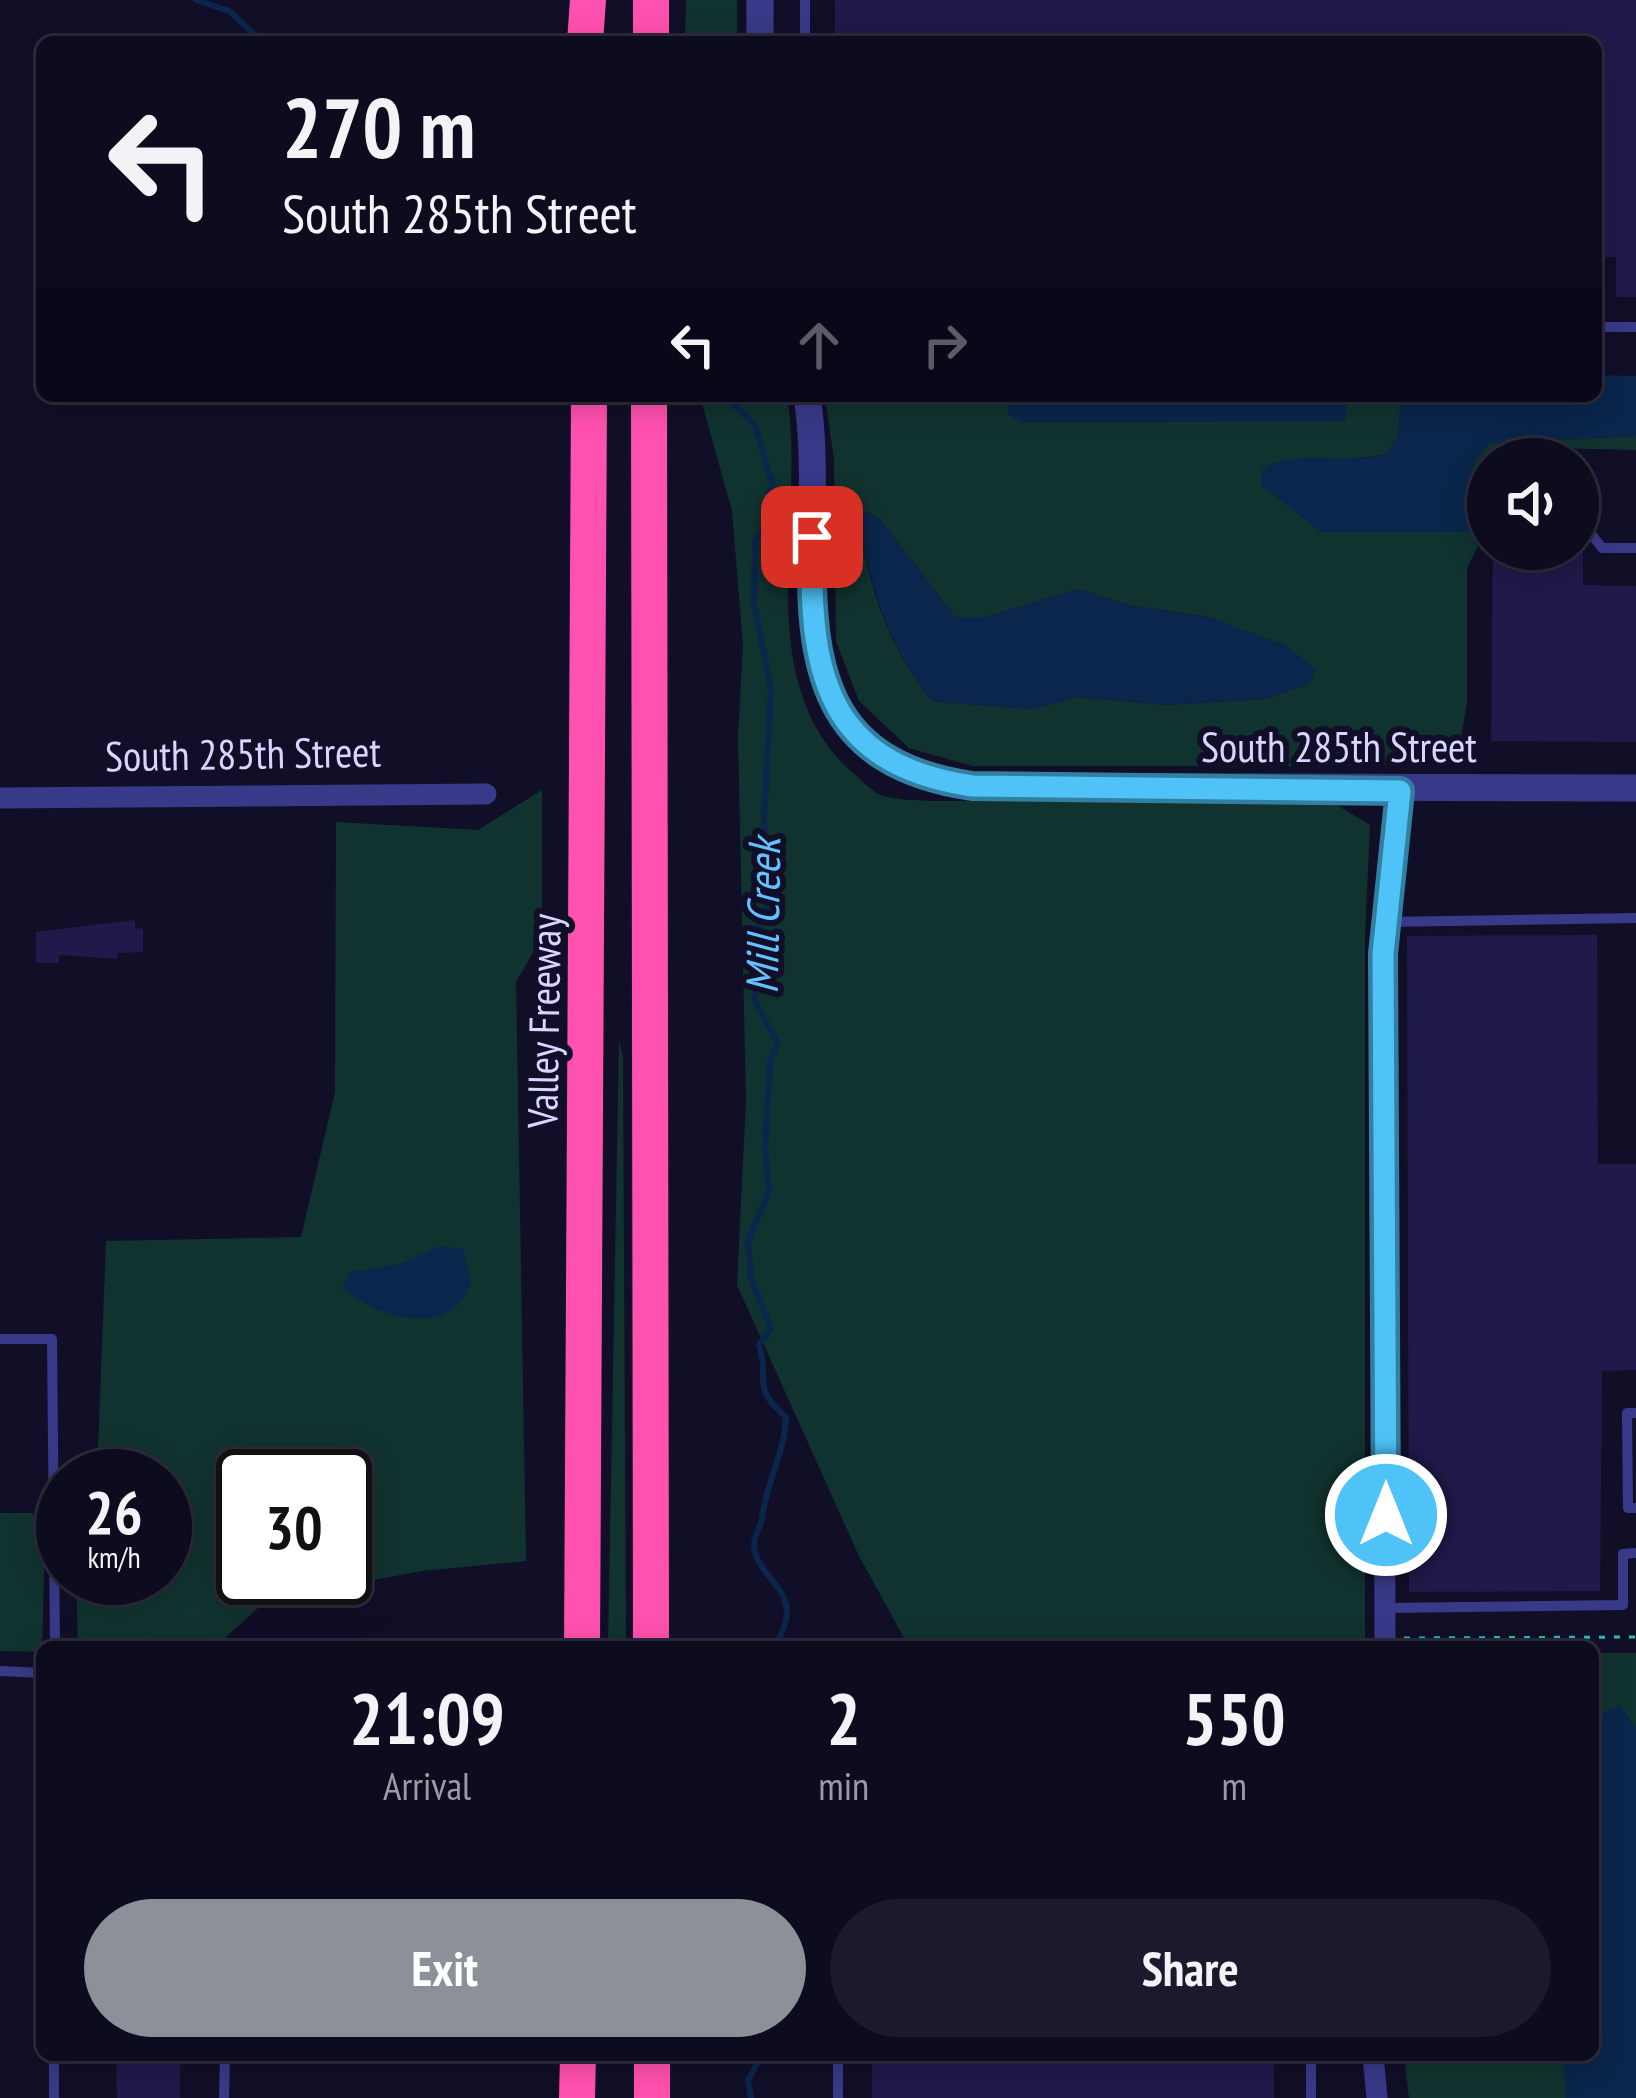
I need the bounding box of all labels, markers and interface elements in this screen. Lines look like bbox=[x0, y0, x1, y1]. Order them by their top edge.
text: 270 m bbox=[282, 72, 475, 181]
icon: left bbox=[84, 84, 240, 240]
text: South 285th Street bbox=[282, 178, 637, 248]
icon: left bbox=[660, 312, 726, 378]
icon: ahead bbox=[786, 312, 852, 378]
icon: right bbox=[912, 312, 978, 378]
map controls bbox=[1467, 438, 1599, 570]
button: sound bbox=[1467, 438, 1599, 570]
pin bbox=[761, 486, 863, 588]
icon: arrive bbox=[779, 504, 845, 570]
street label: South 285th Street bbox=[1201, 719, 1477, 774]
street label: South 285th Street bbox=[105, 724, 382, 783]
water label: Mill Creek bbox=[732, 833, 792, 994]
street label: Valley Freeway bbox=[514, 913, 573, 1130]
speed limit sign: 30 bbox=[216, 1449, 372, 1605]
position arrow bbox=[1323, 1452, 1449, 1578]
text: 26 bbox=[85, 1473, 143, 1551]
text: km/h bbox=[87, 1537, 141, 1576]
text: 21:09 bbox=[349, 1671, 505, 1764]
text: 2 bbox=[827, 1671, 861, 1764]
text: 550 bbox=[1182, 1671, 1286, 1764]
text: Arrival bbox=[383, 1760, 471, 1811]
text: min bbox=[818, 1760, 869, 1811]
text: m bbox=[1221, 1760, 1247, 1811]
button: Exit bbox=[84, 1899, 806, 2037]
button: Share bbox=[830, 1899, 1551, 2037]

